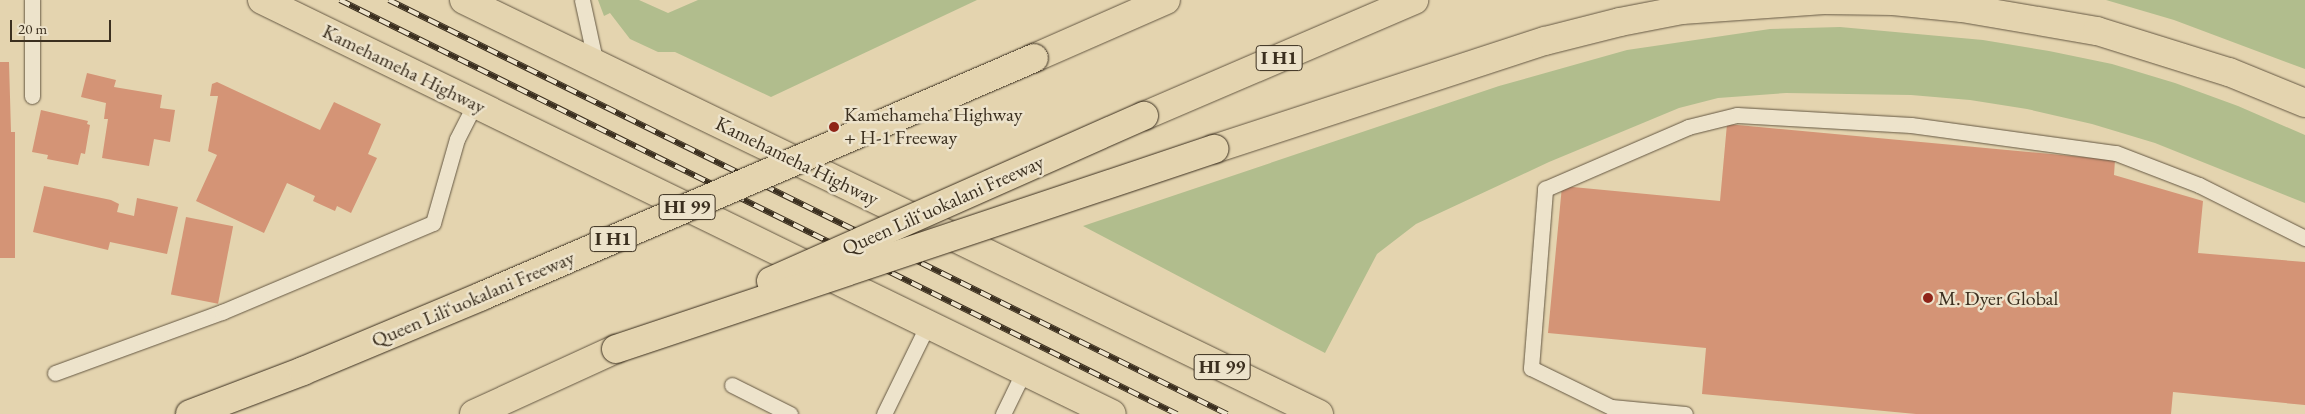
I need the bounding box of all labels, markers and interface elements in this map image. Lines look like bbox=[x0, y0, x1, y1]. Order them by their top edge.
scale bar bbox=[12, 10, 114, 42]
text: 20 m bbox=[18, 19, 47, 38]
street label: Kamehameha Highway bbox=[319, 19, 489, 119]
road number: I H1 bbox=[1255, 42, 1303, 74]
place label: Kamehameha Highway + H-1 Freeway bbox=[844, 103, 1022, 150]
street label: Kamehameha Highway bbox=[712, 111, 882, 211]
marker: Kamehameha Highway + H-1 Freeway bbox=[828, 121, 840, 133]
street label: Queen Liliʻuokalani Freeway bbox=[839, 150, 1047, 260]
road number: HI 99 bbox=[658, 190, 716, 223]
road number: I H1 bbox=[589, 222, 637, 255]
street label: Queen Liliʻuokalani Freeway bbox=[368, 245, 578, 353]
place label: M. Dyer Global bbox=[1938, 286, 2058, 310]
marker: M. Dyer Global bbox=[1922, 292, 1934, 304]
road number: HI 99 bbox=[1193, 351, 1251, 384]

